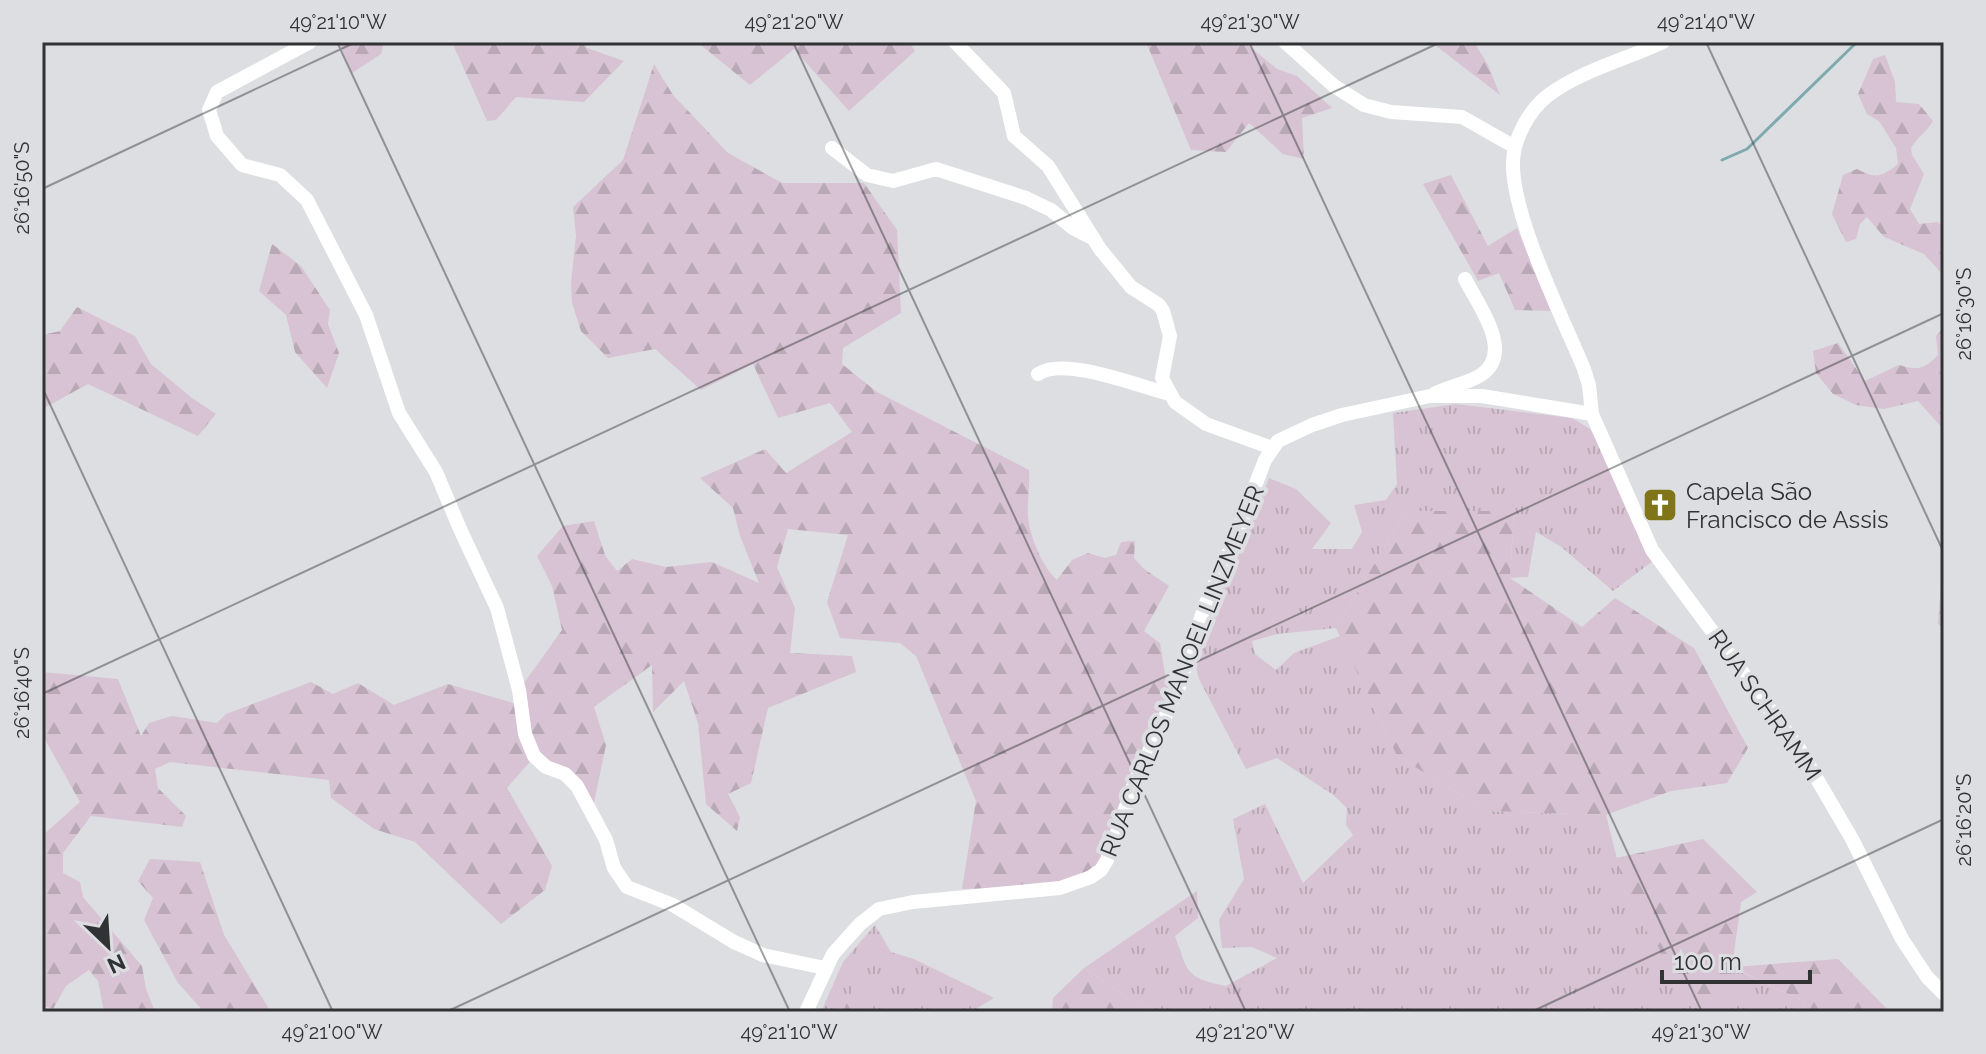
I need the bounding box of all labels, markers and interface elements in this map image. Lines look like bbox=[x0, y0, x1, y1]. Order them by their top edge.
text: 49°21'10"W bbox=[289, 10, 387, 34]
text: 49°21'20"W bbox=[744, 10, 844, 34]
text: 49°21'30"W bbox=[1200, 10, 1300, 34]
text: 49°21'40"W bbox=[1657, 10, 1755, 34]
text: 26°16'50"S bbox=[10, 142, 34, 234]
text: 26°16'30"S bbox=[1952, 268, 1976, 361]
place label: Capela São Francisco de Assis bbox=[1686, 477, 1889, 534]
street label: RUA CARLOS MANOEL LINZMEYER bbox=[1094, 481, 1270, 861]
church icon: Capela São Francisco de Assis bbox=[1641, 486, 1679, 524]
street label: RUA SCHRAMM bbox=[1702, 624, 1828, 786]
text: 26°16'40"S bbox=[10, 647, 34, 739]
text: 26°16'20"S bbox=[1952, 774, 1976, 866]
north arrow bbox=[68, 906, 148, 986]
scale bar bbox=[1662, 934, 1810, 984]
text: 100 m bbox=[1674, 947, 1742, 976]
text: N bbox=[103, 949, 130, 979]
text: 49°21'00"W bbox=[282, 1020, 382, 1044]
text: 49°21'10"W bbox=[740, 1020, 838, 1044]
text: 49°21'20"W bbox=[1195, 1020, 1295, 1044]
text: 49°21'30"W bbox=[1651, 1020, 1751, 1044]

